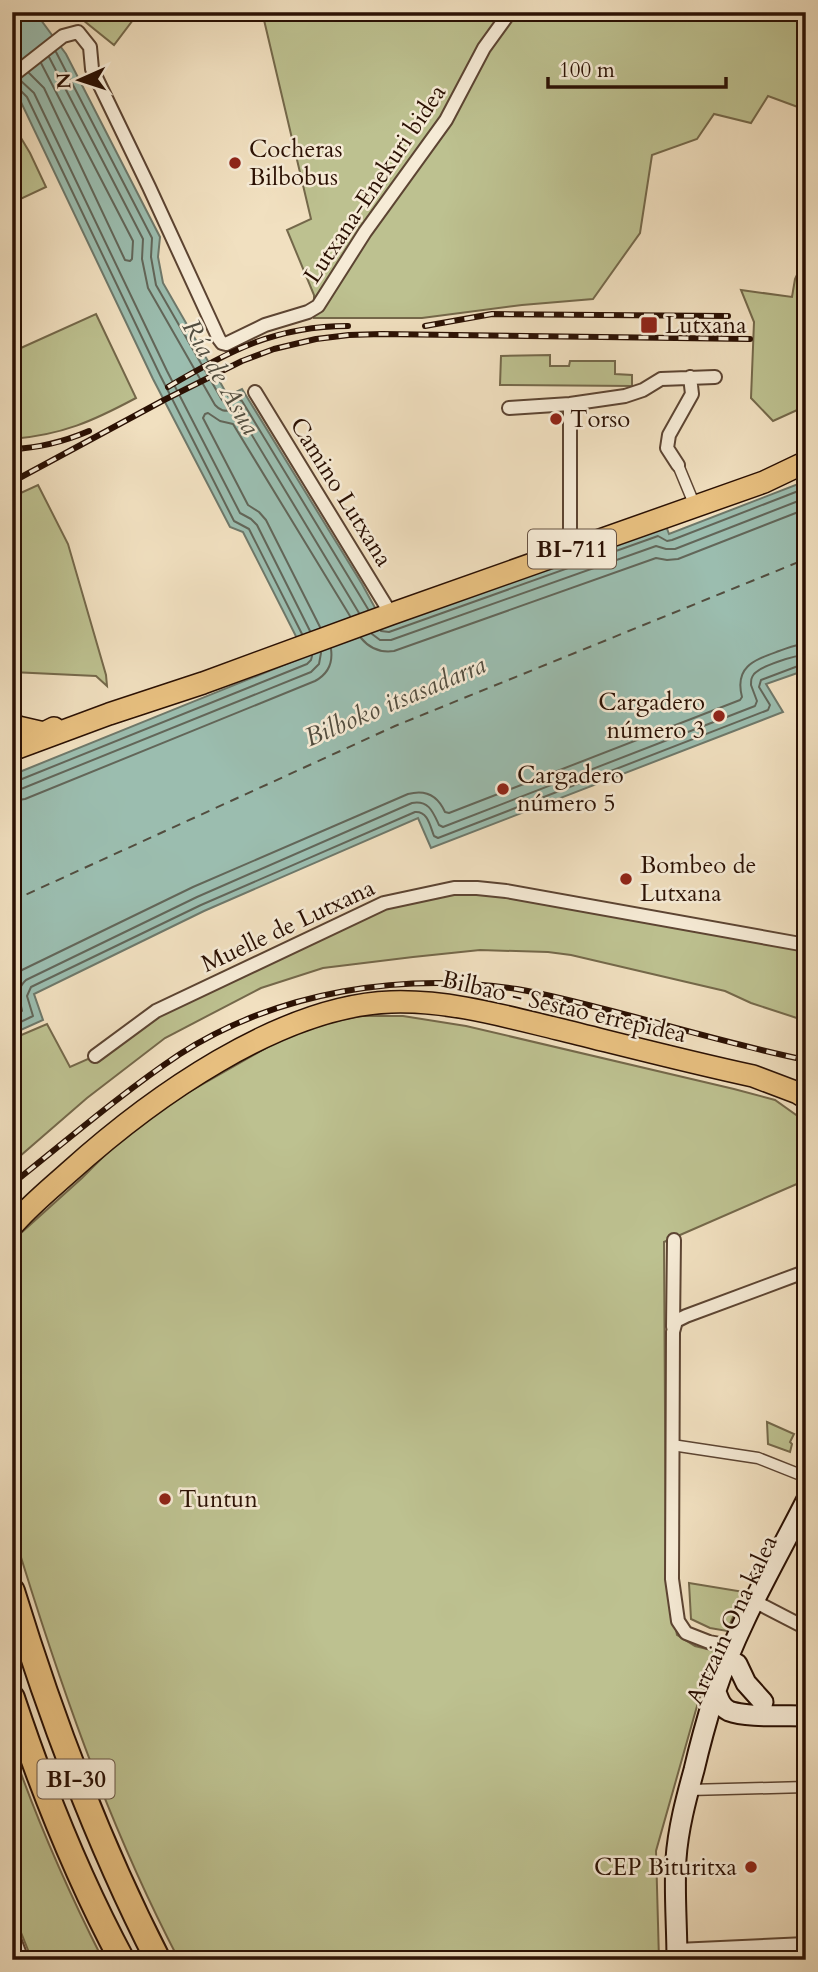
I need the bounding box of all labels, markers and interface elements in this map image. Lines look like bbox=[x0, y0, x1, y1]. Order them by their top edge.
north arrow bbox=[46, 46, 116, 116]
scale bar bbox=[548, 46, 727, 90]
text: 100 m bbox=[559, 56, 615, 85]
text: N bbox=[51, 71, 77, 90]
street label: Lutxana-Enekuri bidea bbox=[296, 78, 454, 290]
place label: Cocheras Bilbobus bbox=[249, 133, 343, 194]
marker: Cocheras Bilbobus bbox=[227, 155, 243, 171]
place label: Lutxana bbox=[665, 309, 747, 342]
water label: Ría de Asua bbox=[174, 313, 268, 441]
marker: Lutxana bbox=[639, 315, 659, 335]
place label: Torso bbox=[570, 403, 630, 436]
street label: Camino Lutxana bbox=[282, 411, 400, 574]
marker: Torso bbox=[548, 411, 564, 427]
road number: BI-711 bbox=[528, 530, 616, 568]
water label: Bilboko itsasadarra bbox=[299, 647, 491, 755]
place label: Cargadero número 3 bbox=[598, 686, 705, 747]
marker: Cargadero número 3 bbox=[711, 708, 727, 724]
place label: Cargadero número 5 bbox=[517, 759, 624, 820]
marker: Cargadero número 5 bbox=[495, 781, 511, 797]
place label: Bombeo de Lutxana bbox=[640, 849, 756, 910]
street label: Muelle de Lutxana bbox=[196, 871, 381, 981]
marker: Bombeo de Lutxana bbox=[618, 871, 634, 887]
street label: Bilbao - Sestao errepidea bbox=[438, 963, 690, 1051]
place label: Tuntun bbox=[179, 1483, 258, 1516]
marker: Tuntun bbox=[157, 1491, 173, 1507]
street label: Artzain Ona kalea bbox=[678, 1529, 786, 1710]
road number: BI-30 bbox=[38, 1760, 114, 1798]
place label: CEP Bituritxa bbox=[594, 1851, 738, 1884]
marker: CEP Bituritxa bbox=[743, 1859, 759, 1875]

